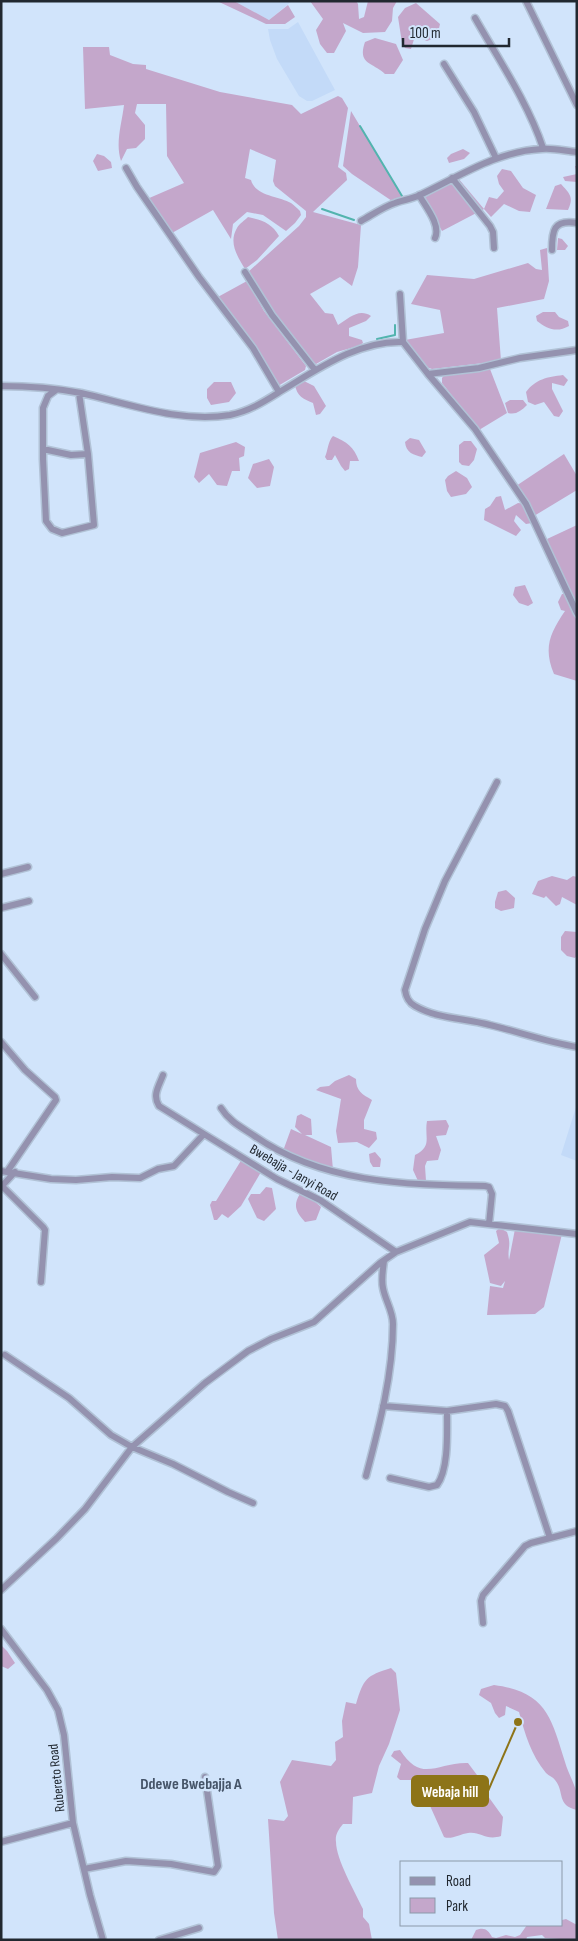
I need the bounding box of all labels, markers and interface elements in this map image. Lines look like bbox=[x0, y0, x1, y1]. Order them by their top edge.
scale bar bbox=[403, 15, 509, 47]
text: 100 m bbox=[410, 24, 441, 43]
street label: Bwebajja - Janyi Road bbox=[247, 1140, 341, 1205]
street label: Rubereto Road bbox=[44, 1743, 69, 1813]
district label: Ddewe Bwebajja A bbox=[140, 1775, 242, 1794]
callout: Webaja hill bbox=[412, 1776, 488, 1806]
text: Webaja hill bbox=[422, 1783, 478, 1802]
legend bbox=[400, 1861, 563, 1926]
text: Road bbox=[446, 1872, 471, 1891]
text: Park bbox=[446, 1897, 468, 1916]

